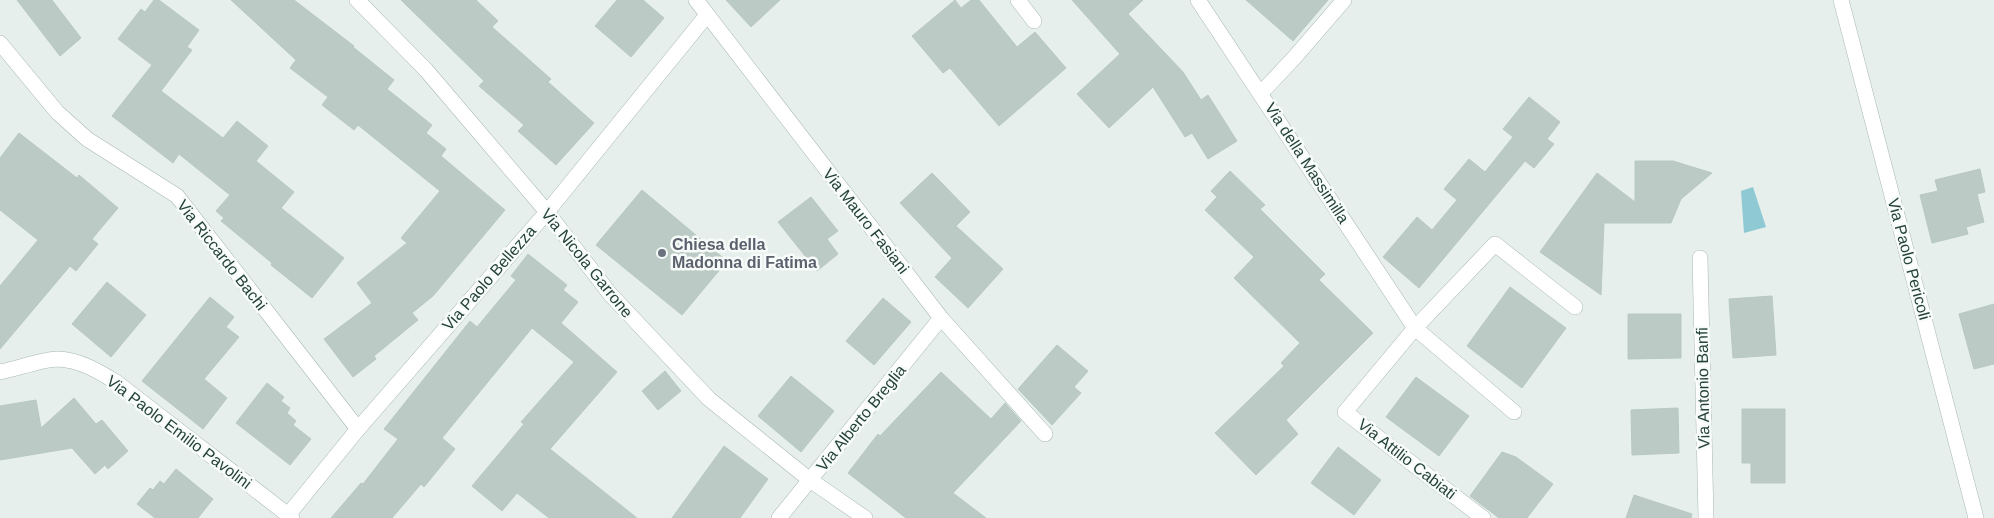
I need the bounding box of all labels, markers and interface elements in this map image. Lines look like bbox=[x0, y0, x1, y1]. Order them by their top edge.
street label: Via della Massimilla bbox=[1262, 100, 1352, 227]
street label: Via Mauro Fasiani bbox=[820, 165, 912, 277]
street label: Via Paolo Pericoli bbox=[1885, 196, 1933, 322]
street label: Via Riccardo Bachi bbox=[174, 197, 270, 313]
street label: Via Nicola Garrone bbox=[538, 205, 636, 321]
street label: Via Paolo Bellezza bbox=[439, 222, 539, 334]
place label: Chiesa della Madonna di Fatima bbox=[672, 236, 817, 271]
marker: Chiesa della Madonna di Fatima bbox=[656, 247, 668, 259]
street label: Via Antonio Banfi bbox=[1693, 327, 1713, 449]
street label: Via Alberto Breglia bbox=[813, 362, 909, 474]
street label: Via Paolo Emilio Pavolini bbox=[103, 372, 255, 492]
street label: Via Attilio Cabiati bbox=[1355, 415, 1459, 503]

